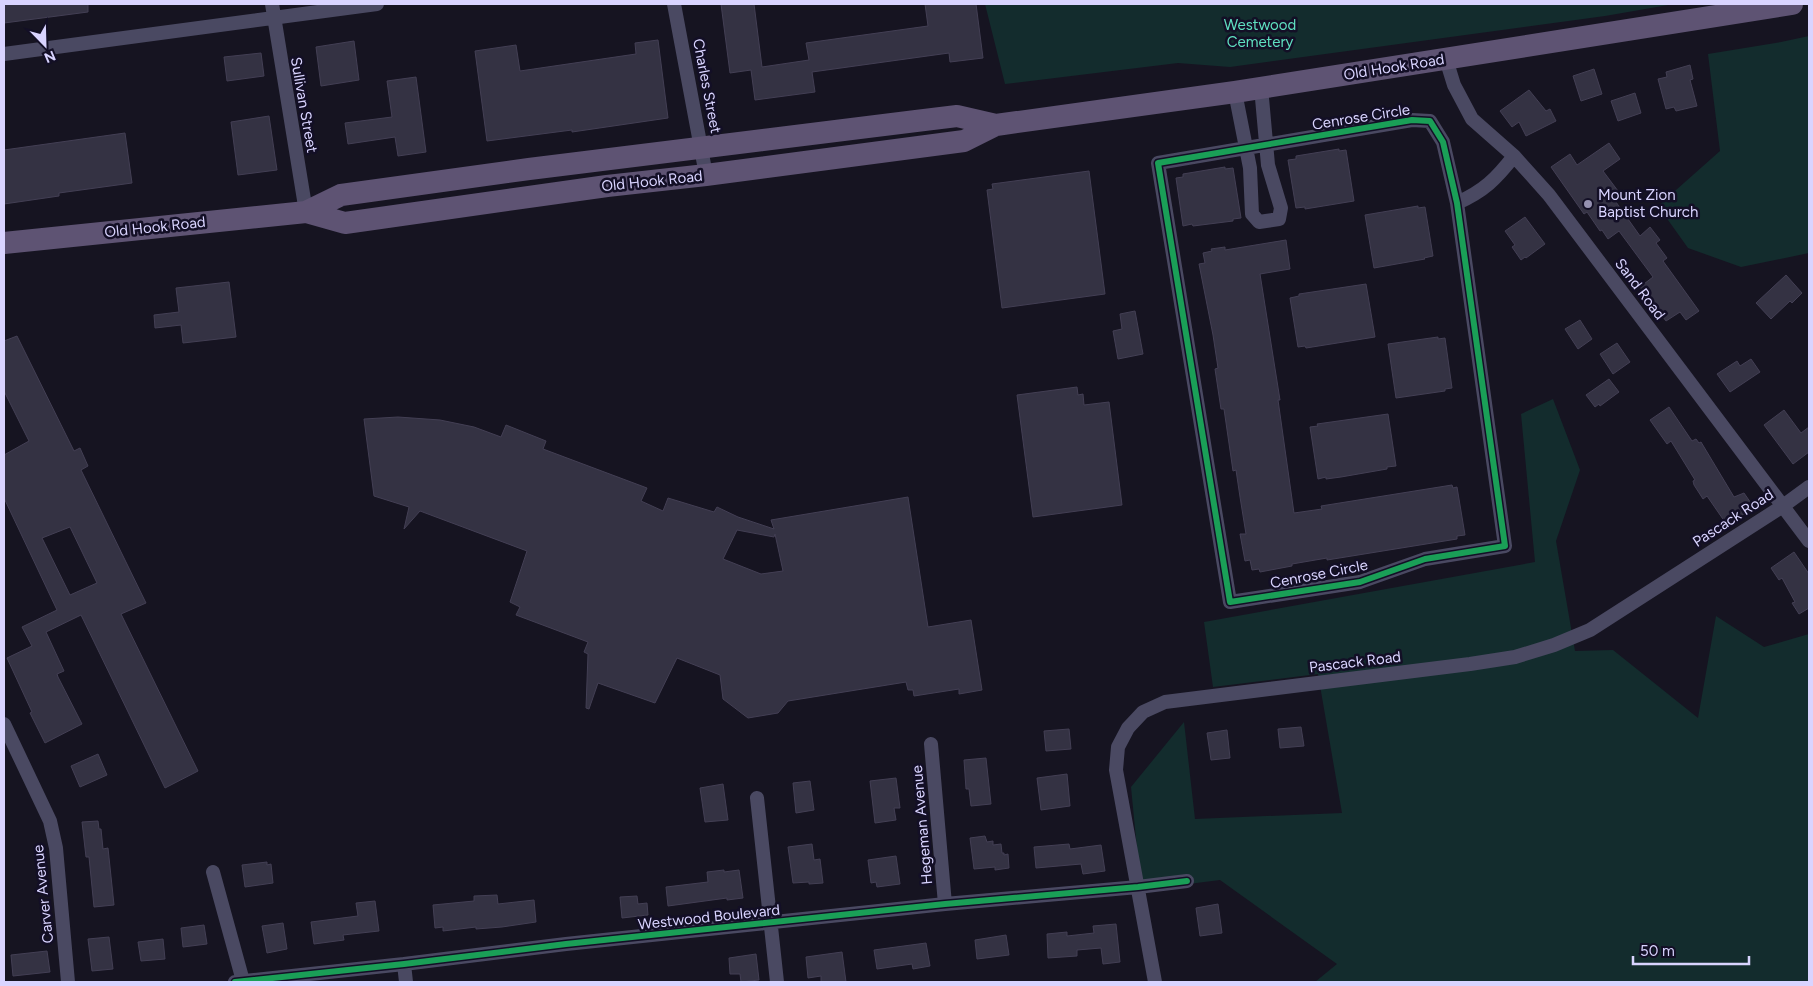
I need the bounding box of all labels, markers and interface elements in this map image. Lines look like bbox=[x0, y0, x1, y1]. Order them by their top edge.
park label: Westwood Cemetery bbox=[1224, 16, 1296, 51]
north arrow bbox=[20, 20, 70, 70]
street label: Charles Street bbox=[689, 37, 725, 135]
text: N bbox=[42, 47, 58, 66]
street label: Old Hook Road bbox=[1342, 50, 1446, 84]
street label: Sullivan Street bbox=[287, 56, 321, 155]
street label: Cenrose Circle bbox=[1311, 100, 1411, 134]
street label: Old Hook Road bbox=[601, 167, 703, 195]
place label: Mount Zion Baptist Church bbox=[1598, 186, 1698, 221]
marker: Mount Zion Baptist Church bbox=[1582, 198, 1594, 210]
street label: Old Hook Road bbox=[104, 213, 206, 241]
street label: Sand Road bbox=[1611, 255, 1669, 323]
street label: Pascack Road bbox=[1689, 485, 1777, 551]
street label: Cenrose Circle bbox=[1269, 556, 1369, 592]
street label: Pascack Road bbox=[1308, 647, 1402, 677]
street label: Hegeman Avenue bbox=[908, 765, 936, 885]
street label: Carver Avenue bbox=[29, 844, 57, 944]
street label: Westwood Boulevard bbox=[637, 901, 781, 933]
scale bar bbox=[1633, 934, 1749, 966]
text: 50 m bbox=[1640, 942, 1675, 960]

